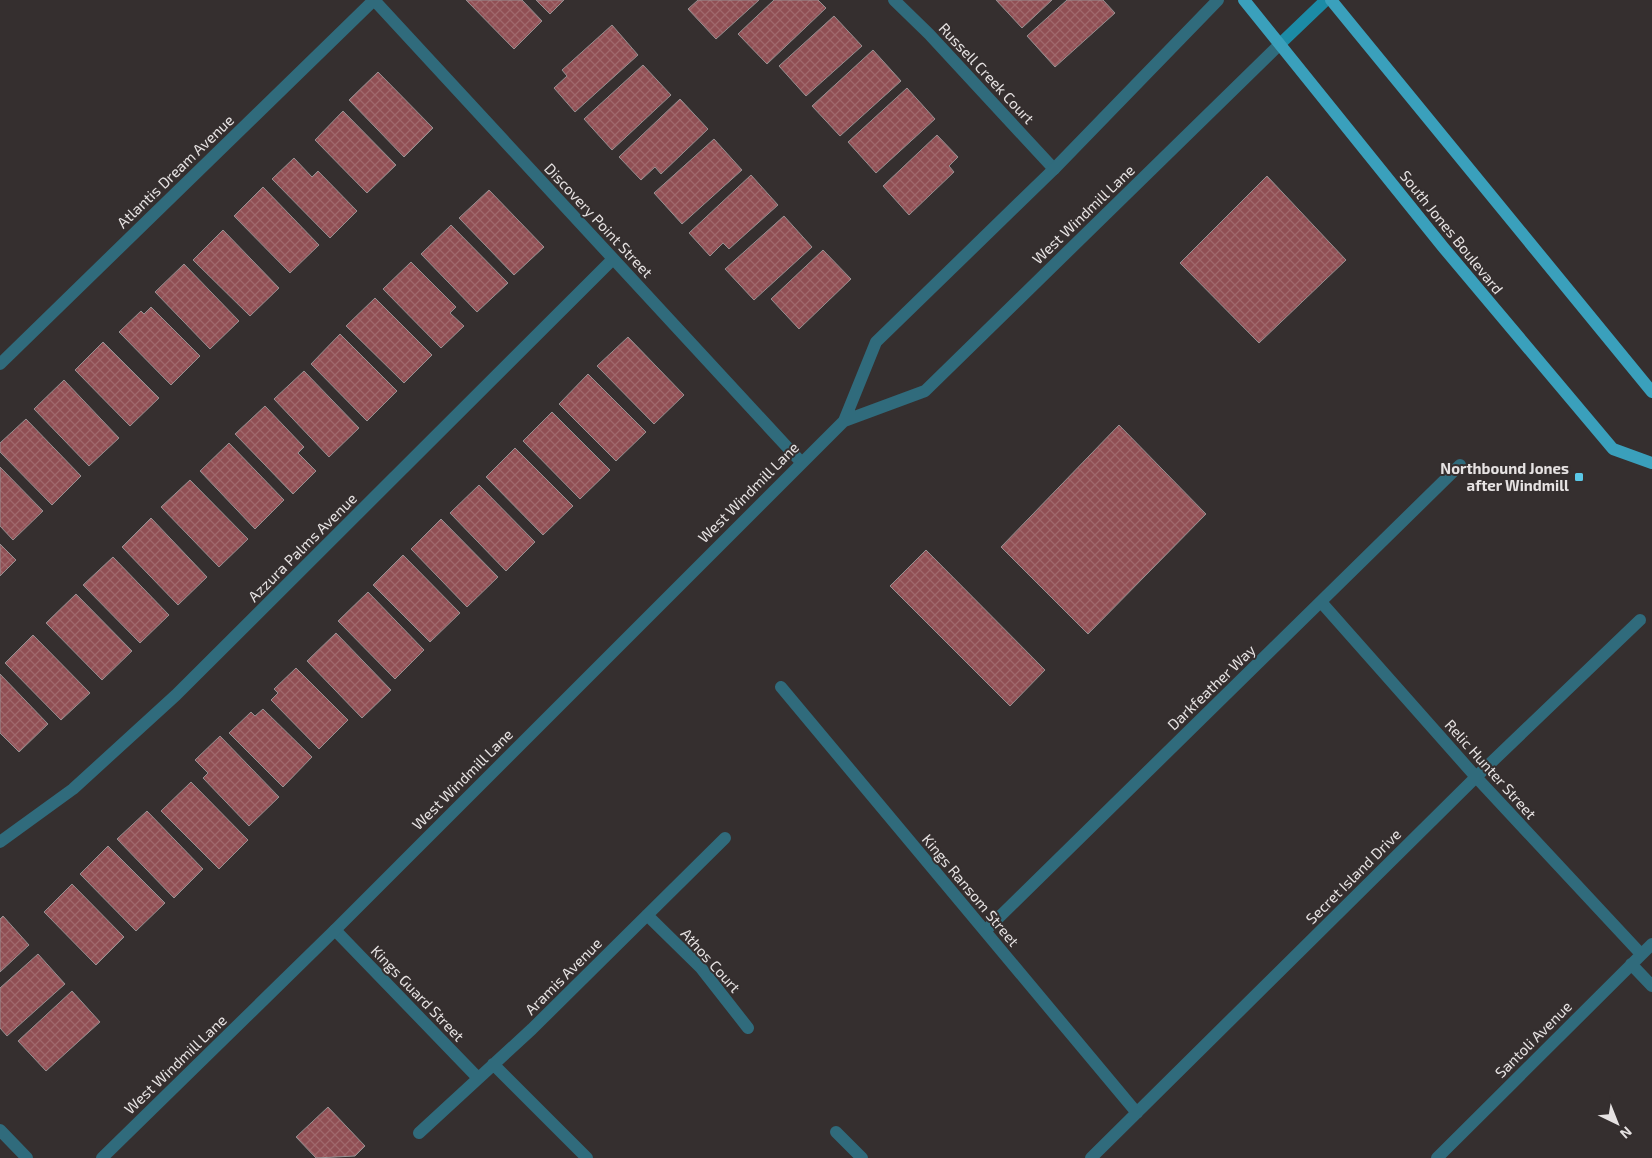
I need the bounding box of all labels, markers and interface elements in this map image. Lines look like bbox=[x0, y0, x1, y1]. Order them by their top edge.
street label: Russell Creek Court bbox=[936, 19, 1039, 127]
street label: Atlantis Dream Avenue bbox=[113, 111, 237, 231]
street label: Discovery Point Street bbox=[541, 159, 657, 281]
street label: West Windmill Lane bbox=[1028, 161, 1138, 267]
street label: South Jones Boulevard bbox=[1397, 167, 1507, 297]
street label: West Windmill Lane bbox=[694, 438, 802, 546]
place label: Northbound Jones after Windmill bbox=[1440, 459, 1569, 494]
marker: Northbound Jones after Windmill bbox=[1573, 471, 1585, 483]
street label: Azzura Palms Avenue bbox=[244, 489, 360, 605]
street label: Darkfeather Way bbox=[1163, 640, 1259, 734]
street label: Relic Hunter Street bbox=[1442, 715, 1541, 823]
street label: West Windmill Lane bbox=[408, 725, 516, 833]
street label: Secret Island Drive bbox=[1302, 825, 1404, 927]
street label: Kings Ransom Street bbox=[919, 830, 1023, 950]
street label: Athos Court bbox=[677, 924, 745, 996]
street label: Aramis Avenue bbox=[521, 934, 605, 1018]
street label: Kings Guard Street bbox=[368, 941, 469, 1045]
street label: Santoli Avenue bbox=[1491, 997, 1575, 1081]
street label: West Windmill Lane bbox=[120, 1011, 230, 1117]
north arrow bbox=[1592, 1098, 1642, 1148]
text: N bbox=[1617, 1123, 1636, 1143]

